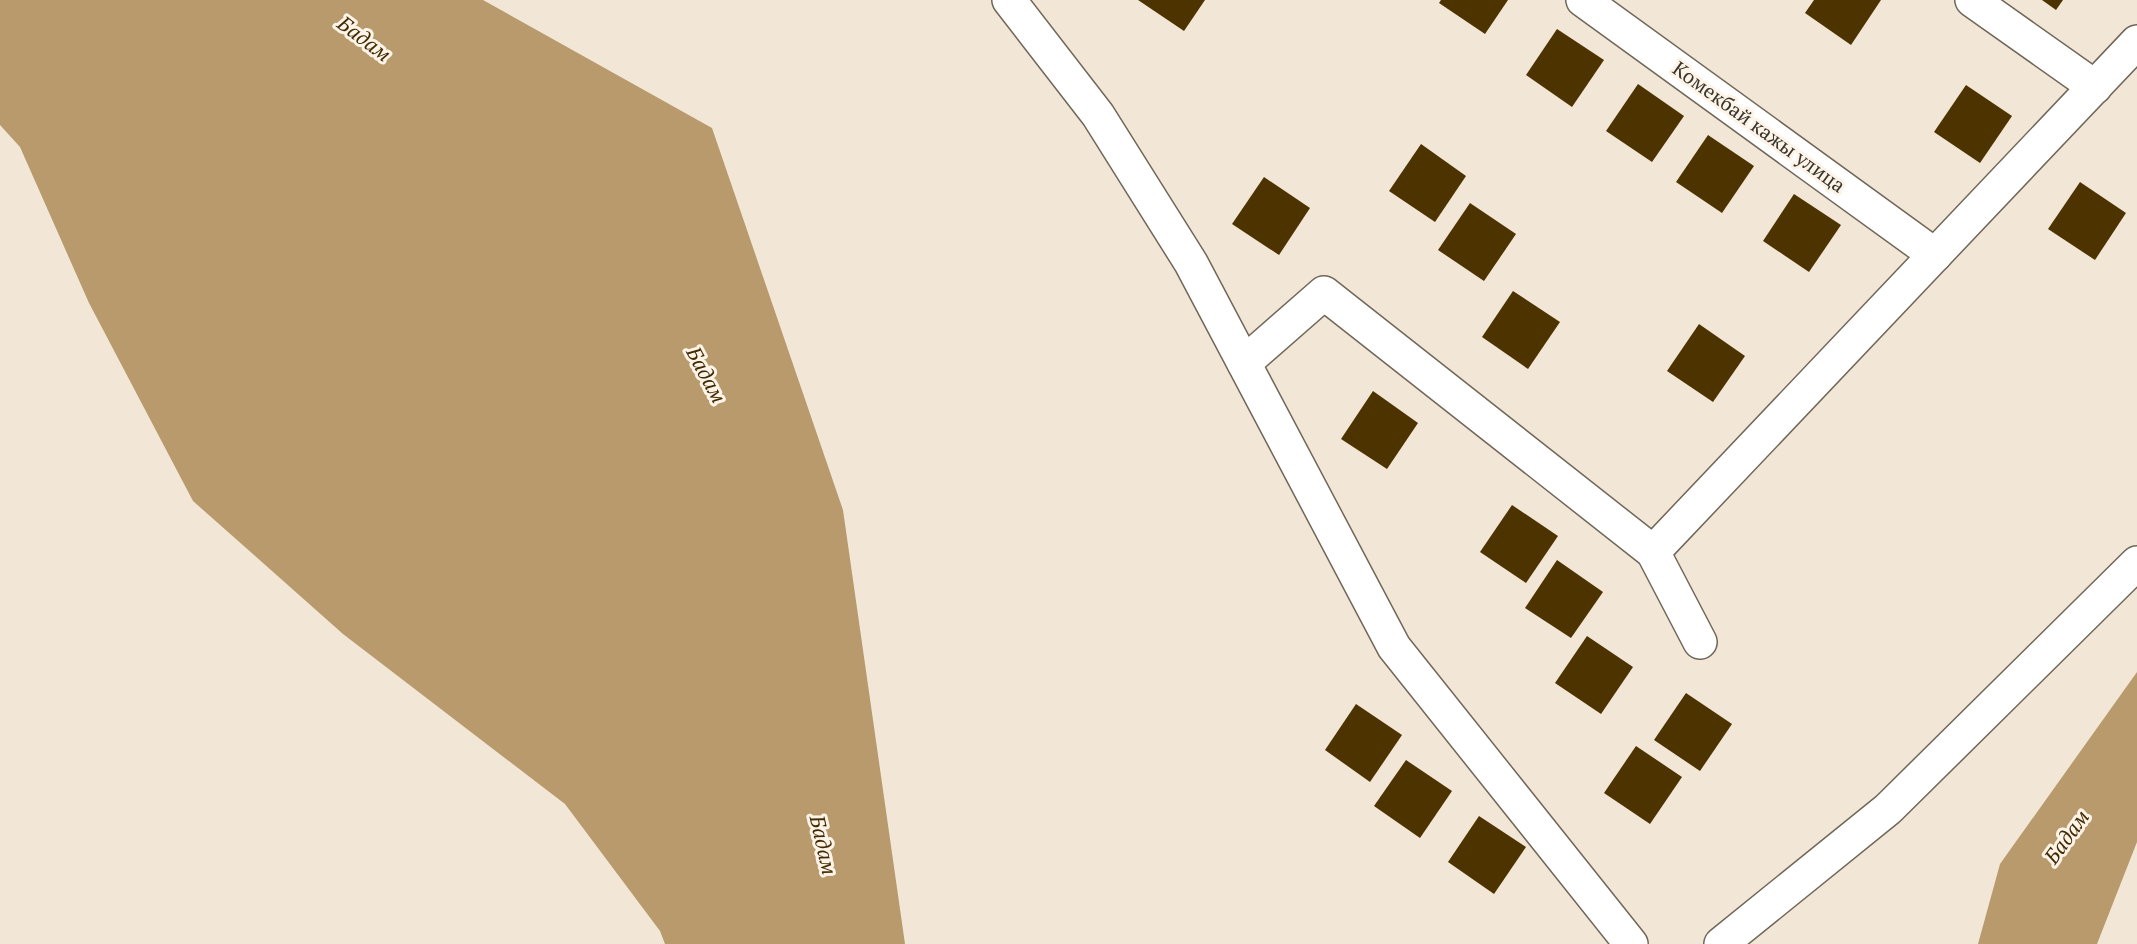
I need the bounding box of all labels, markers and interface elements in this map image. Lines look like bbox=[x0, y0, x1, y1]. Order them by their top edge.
water label: Бадам bbox=[331, 8, 397, 67]
street label: Комекбай кажы улица bbox=[1668, 55, 1851, 198]
water label: Бадам bbox=[680, 341, 733, 408]
water label: Бадам bbox=[2037, 804, 2095, 870]
water label: Бадам bbox=[803, 811, 844, 877]

